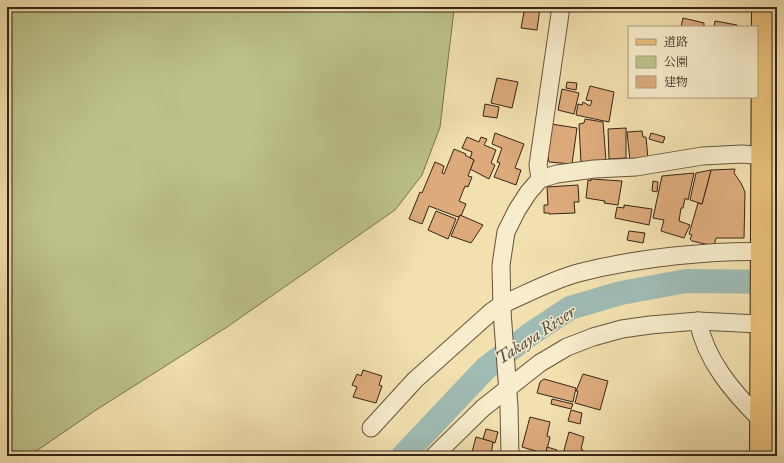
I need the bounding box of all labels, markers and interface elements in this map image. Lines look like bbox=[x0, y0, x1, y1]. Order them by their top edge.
legend bbox=[628, 26, 758, 98]
text: 道路 bbox=[664, 35, 688, 49]
text: 公園 bbox=[664, 55, 688, 69]
text: 建物 bbox=[664, 75, 688, 89]
water label: Takaya River bbox=[492, 301, 581, 369]

